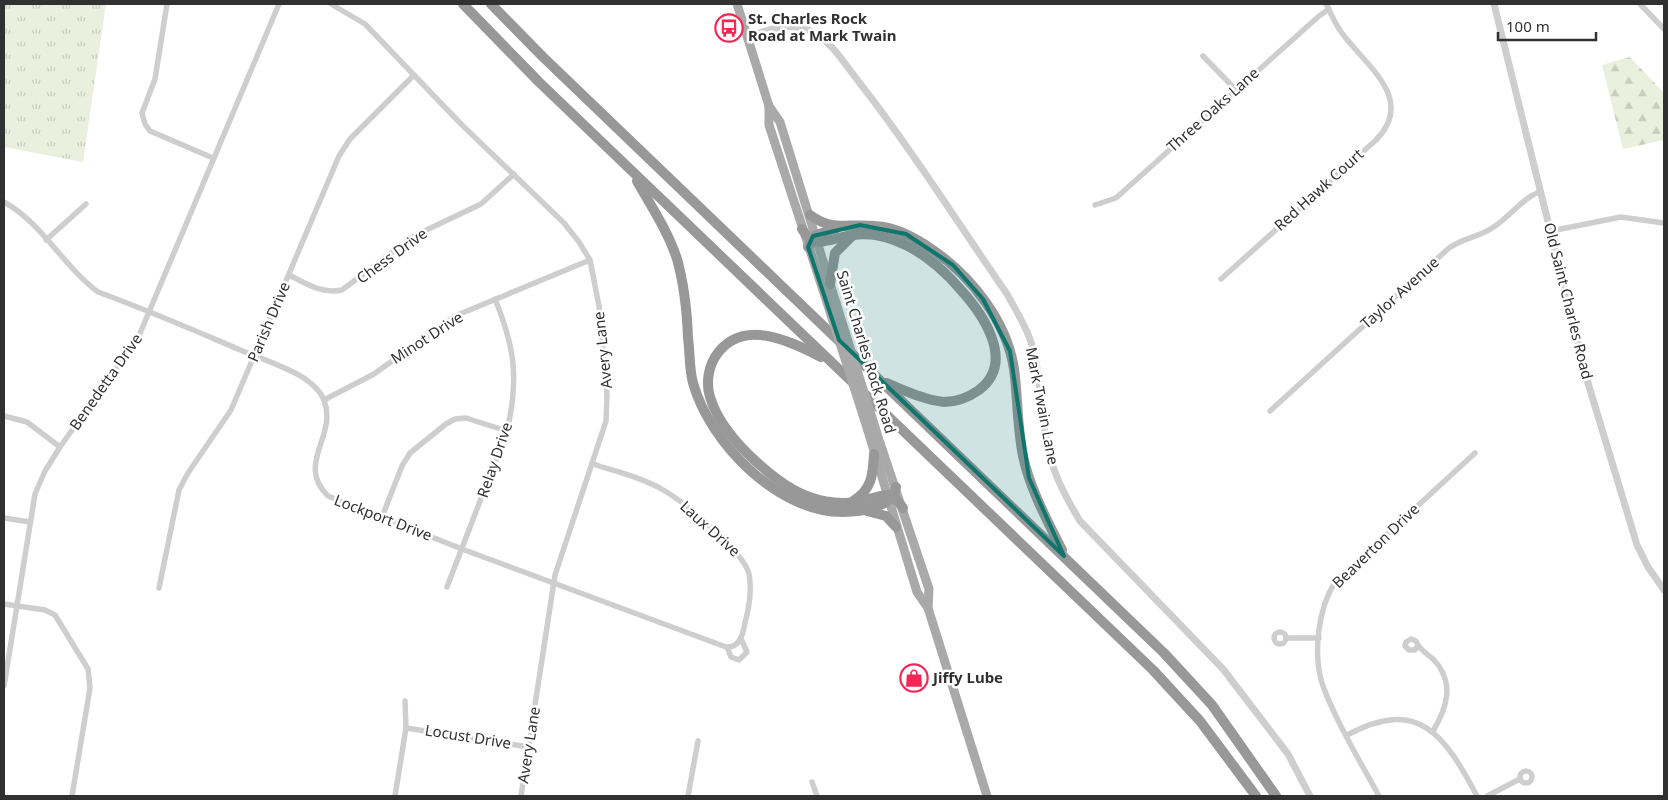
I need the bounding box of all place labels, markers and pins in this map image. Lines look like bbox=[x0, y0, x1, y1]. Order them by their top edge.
place label: St. Charles Rock Road at Mark Twain bbox=[748, 8, 896, 45]
bus stop icon: St. Charles Rock Road at Mark Twain bbox=[714, 13, 744, 43]
shop icon: Jiffy Lube bbox=[899, 663, 929, 693]
place label: Jiffy Lube bbox=[931, 667, 1003, 687]

